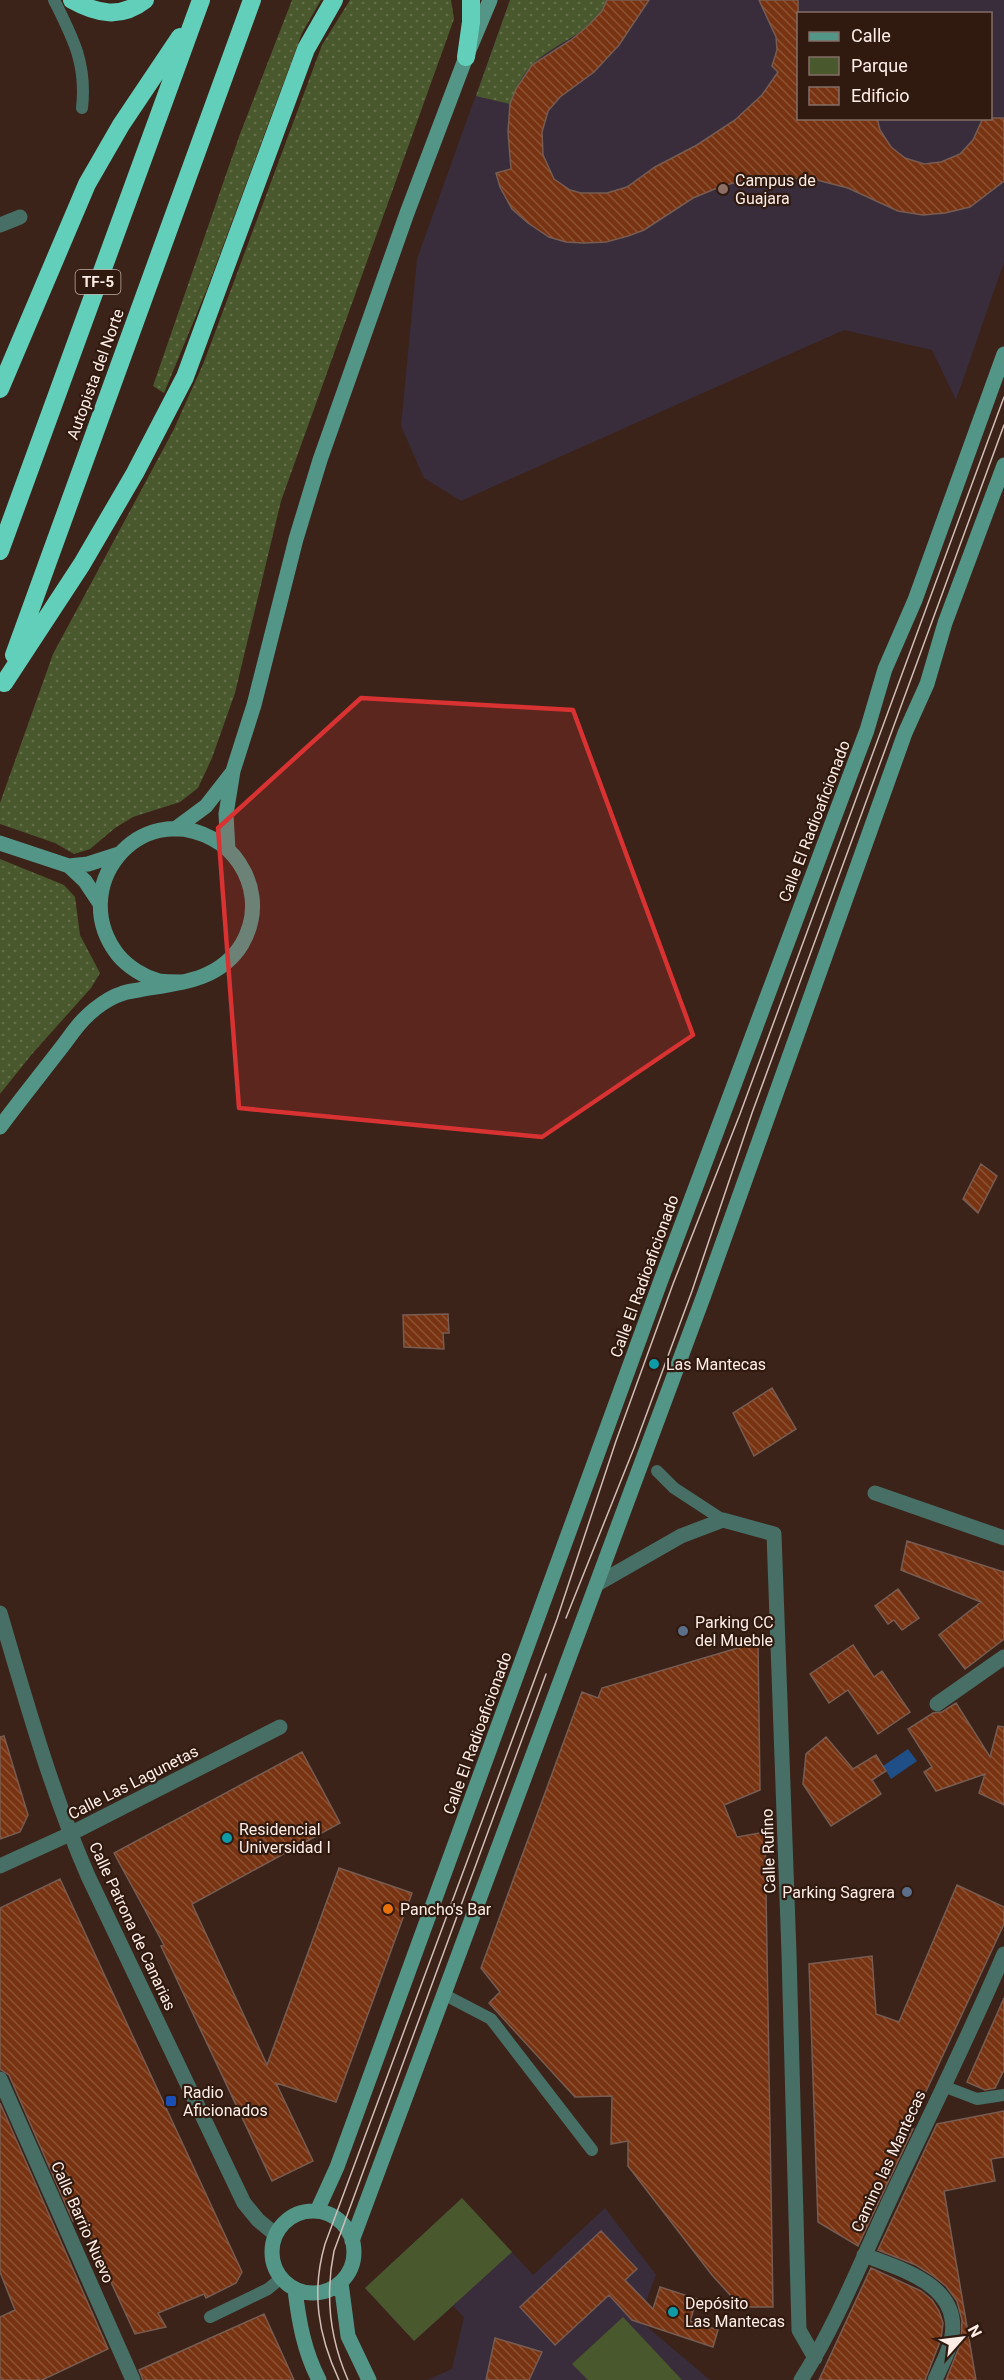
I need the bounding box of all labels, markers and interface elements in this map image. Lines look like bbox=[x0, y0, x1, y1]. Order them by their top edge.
legend bbox=[797, 12, 992, 120]
text: Calle bbox=[851, 25, 891, 46]
text: Parque bbox=[851, 55, 908, 76]
text: Edificio bbox=[851, 85, 910, 106]
place label: Campus de Guajara bbox=[735, 171, 816, 208]
marker: Campus de Guajara bbox=[716, 182, 730, 196]
road number: TF-5 bbox=[76, 270, 120, 294]
street label: Autopista del Norte bbox=[63, 306, 128, 442]
street label: Calle El Radioaficionado bbox=[775, 738, 854, 905]
street label: Calle El Radioaficionado bbox=[606, 1192, 683, 1360]
place label: Las Mantecas bbox=[666, 1355, 766, 1374]
marker: Las Mantecas bbox=[647, 1357, 661, 1371]
place label: Parking CC del Mueble bbox=[695, 1613, 774, 1650]
marker: Parking CC del Mueble bbox=[676, 1624, 690, 1638]
street label: Calle El Radioaficionado bbox=[439, 1649, 516, 1817]
street label: Calle Las Lagunetas bbox=[65, 1741, 201, 1823]
street label: Calle Rufino bbox=[758, 1808, 779, 1894]
place label: Residencial Universidad I bbox=[239, 1820, 331, 1857]
marker: Residencial Universidad I bbox=[220, 1831, 234, 1845]
street label: Calle Patrona de Canarias bbox=[85, 1839, 180, 2013]
place label: Parking Sagrera bbox=[782, 1883, 895, 1902]
marker: Parking Sagrera bbox=[900, 1885, 914, 1899]
place label: Pancho's Bar bbox=[400, 1900, 492, 1919]
marker: Pancho's Bar bbox=[381, 1902, 395, 1916]
place label: Radio Aficionados bbox=[183, 2083, 268, 2120]
street label: Camino las Mantecas bbox=[847, 2087, 930, 2235]
marker: Radio Aficionados bbox=[164, 2094, 178, 2108]
street label: Calle Barrio Nuevo bbox=[47, 2158, 118, 2286]
place label: Depósito Las Mantecas bbox=[685, 2294, 785, 2331]
marker: Depósito Las Mantecas bbox=[666, 2305, 680, 2319]
north arrow bbox=[932, 2308, 992, 2368]
text: N bbox=[964, 2322, 986, 2341]

